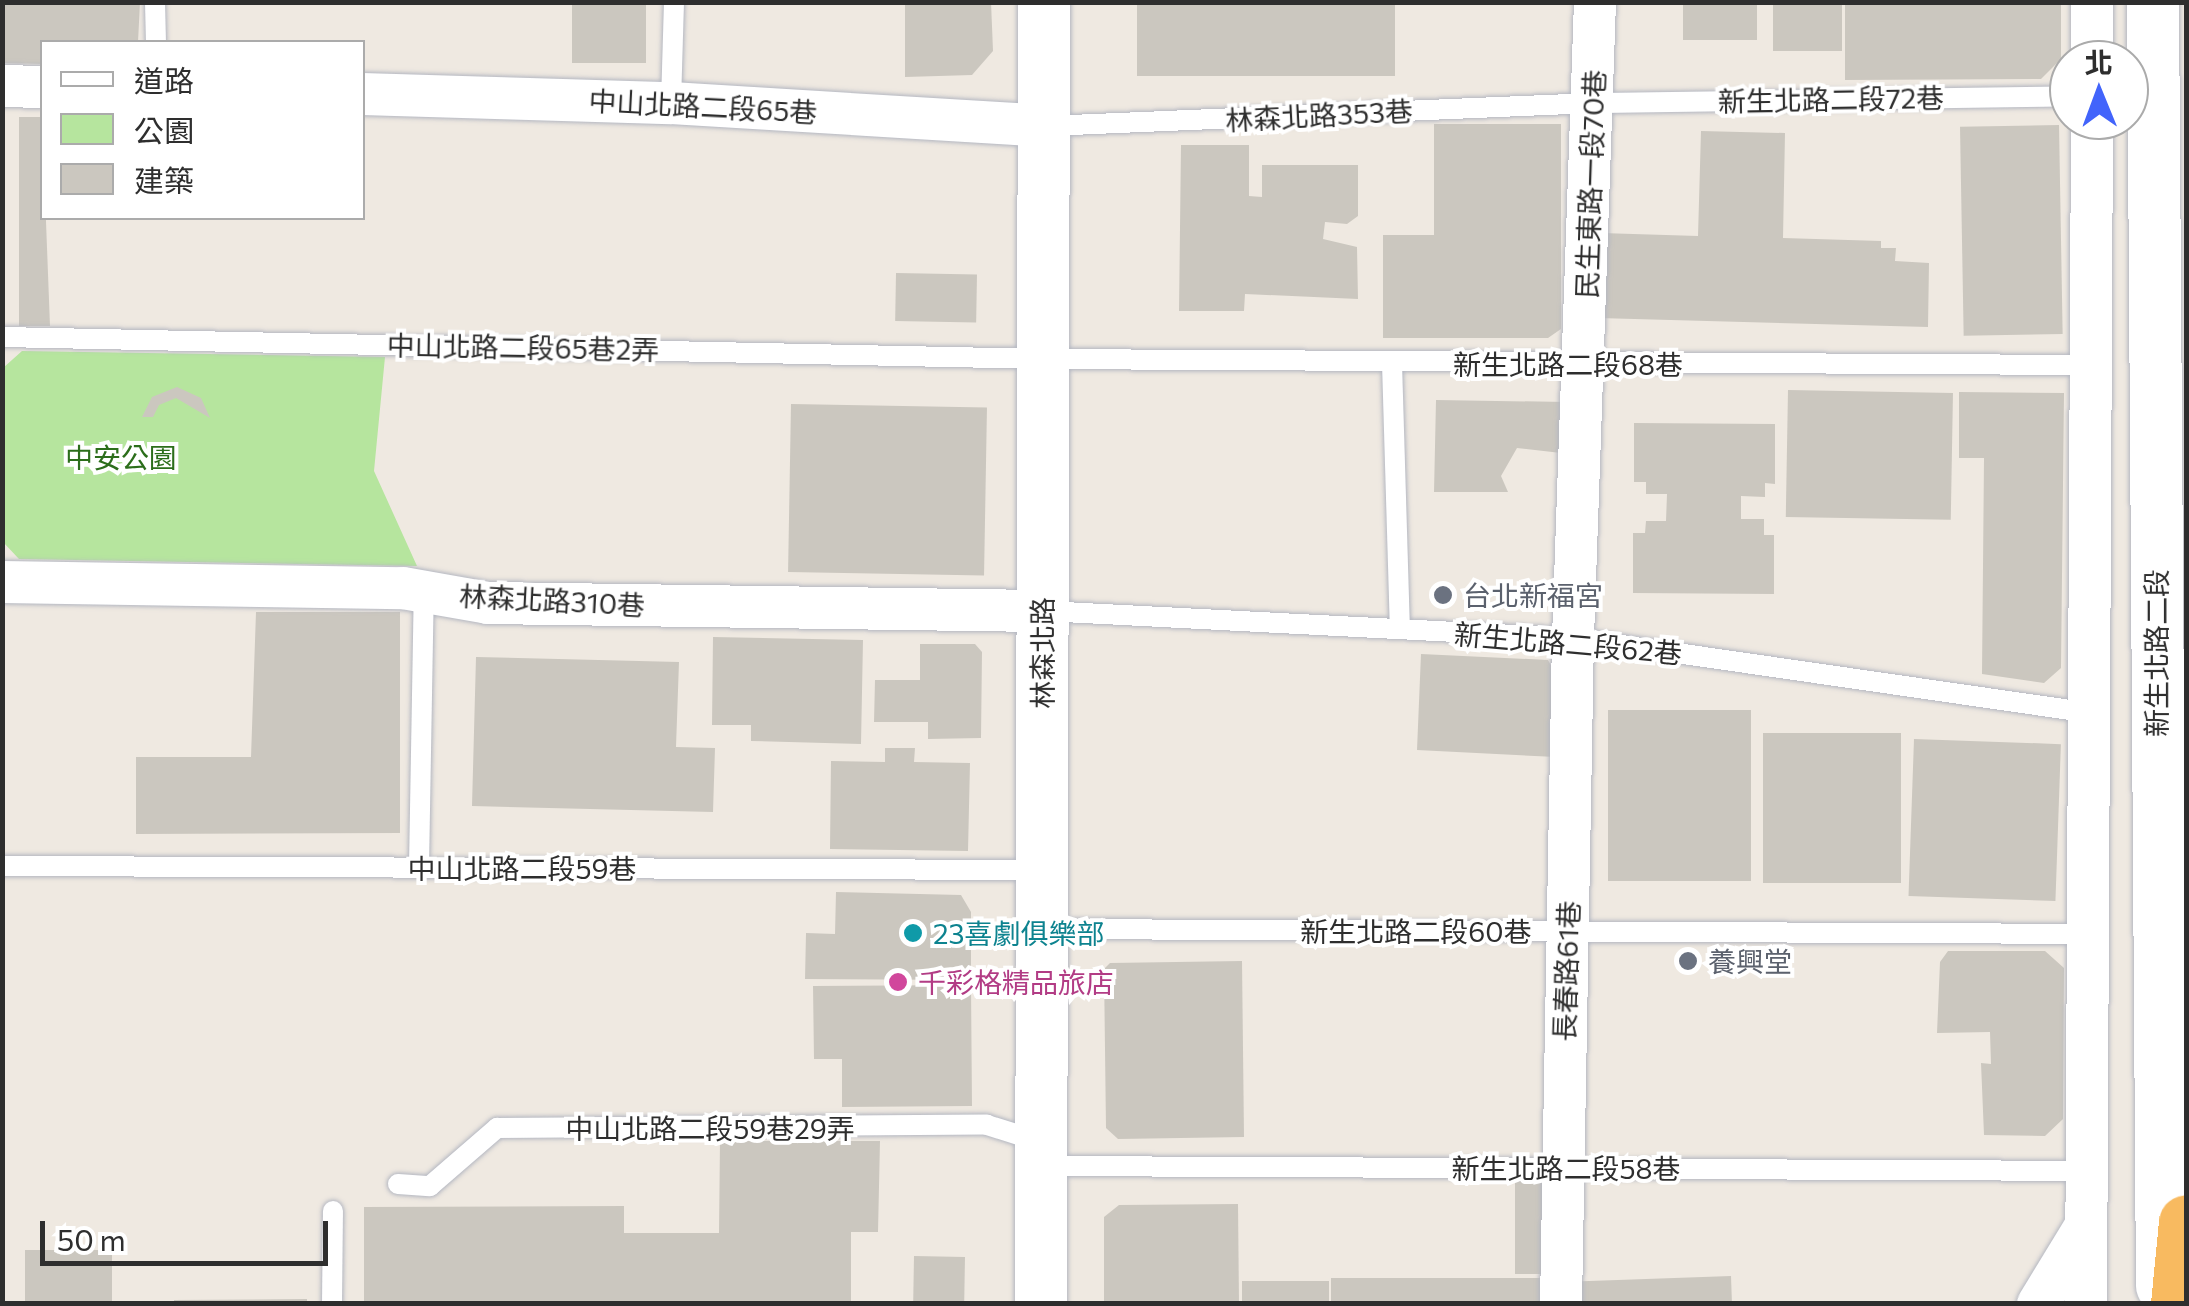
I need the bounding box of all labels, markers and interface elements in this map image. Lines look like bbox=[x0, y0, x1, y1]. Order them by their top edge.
legend bbox=[40, 40, 365, 220]
north arrow bbox=[2049, 40, 2149, 140]
text: 北 bbox=[2084, 45, 2113, 79]
text: 道路 bbox=[134, 61, 194, 98]
street label: 民生東路一段70巷 bbox=[1569, 69, 1611, 299]
street label: 新生北路二段72巷 bbox=[1718, 80, 1944, 118]
street label: 中山北路二段65巷 bbox=[588, 83, 818, 129]
street label: 林森北路353巷 bbox=[1224, 93, 1414, 137]
text: 公園 bbox=[134, 111, 194, 148]
text: 建築 bbox=[134, 161, 194, 198]
street label: 中山北路二段65巷2弄 bbox=[386, 328, 660, 366]
street label: 新生北路二段68巷 bbox=[1453, 347, 1683, 381]
park label: 中安公園 bbox=[65, 440, 177, 474]
street label: 新生北路二段 bbox=[2139, 569, 2173, 737]
street label: 林森北路310巷 bbox=[458, 578, 646, 622]
place label: 台北新福宮 bbox=[1463, 578, 1603, 612]
marker: 台北新福宮 bbox=[1432, 584, 1454, 606]
street label: 林森北路 bbox=[1025, 597, 1059, 709]
street label: 新生北路二段62巷 bbox=[1453, 616, 1683, 670]
street label: 中山北路二段59巷 bbox=[407, 851, 637, 885]
street label: 長春路61巷 bbox=[1547, 900, 1585, 1042]
street label: 新生北路二段60巷 bbox=[1300, 914, 1532, 948]
place label: 23喜劇俱樂部 bbox=[933, 916, 1104, 950]
marker: 23喜劇俱樂部 bbox=[902, 922, 924, 944]
place label: 養興堂 bbox=[1708, 944, 1792, 978]
marker: 養興堂 bbox=[1677, 950, 1699, 972]
place label: 千彩格精品旅店 bbox=[918, 965, 1114, 999]
marker: 千彩格精品旅店 bbox=[887, 971, 909, 993]
street label: 中山北路二段59巷29弄 bbox=[565, 1111, 855, 1145]
street label: 新生北路二段58巷 bbox=[1451, 1151, 1681, 1185]
scale bar bbox=[45, 1201, 332, 1263]
text: 50 m bbox=[57, 1220, 126, 1257]

